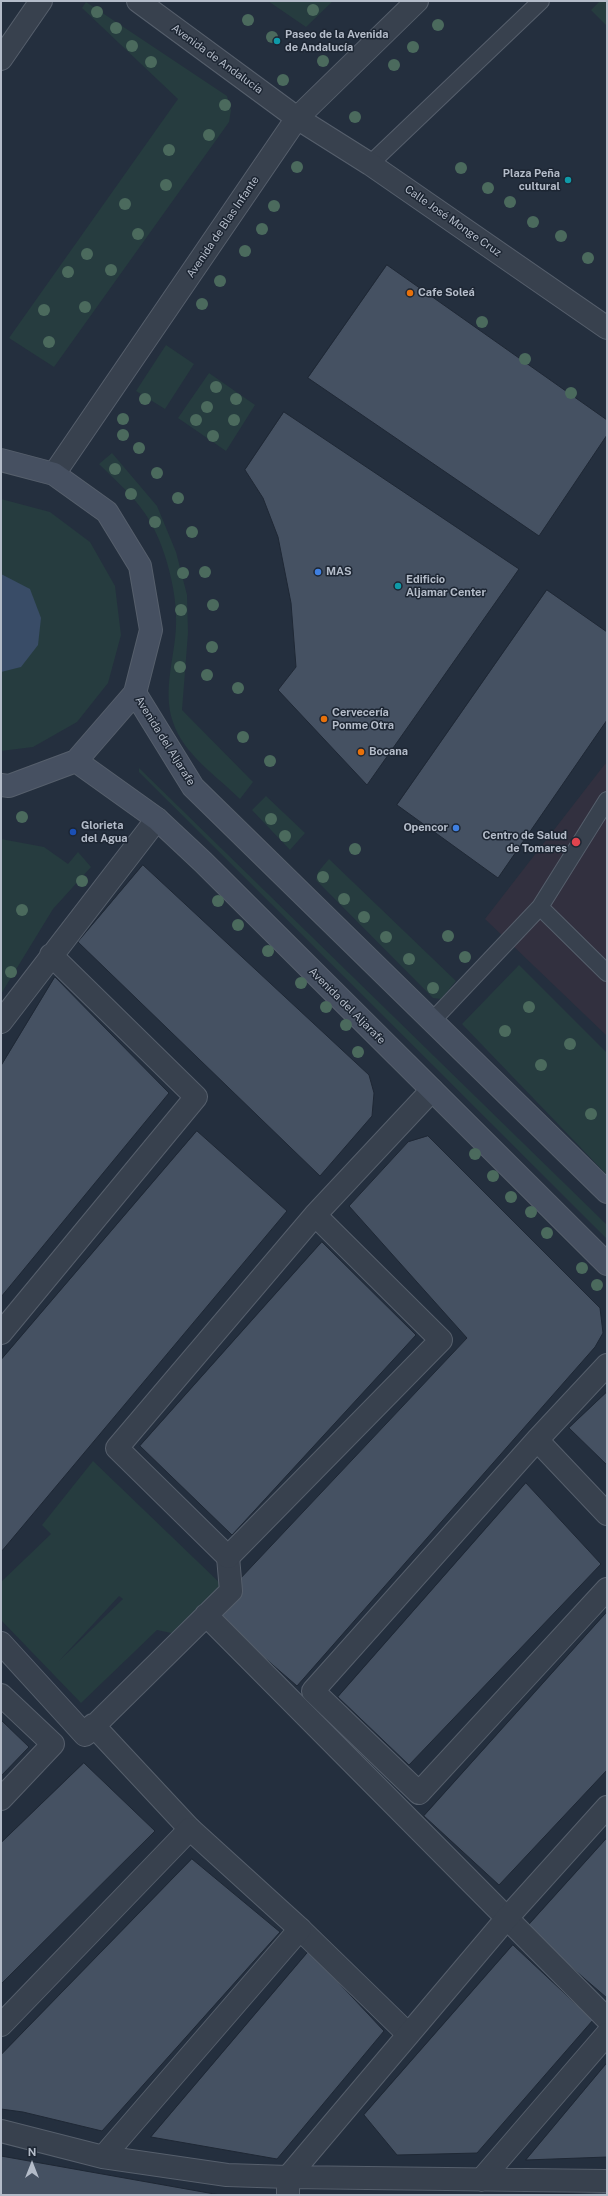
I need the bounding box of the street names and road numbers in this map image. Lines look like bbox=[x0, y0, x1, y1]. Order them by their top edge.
street label: Avenida de Andalucía bbox=[169, 21, 265, 97]
street label: Avenida de Blas Infante bbox=[184, 174, 262, 280]
street label: Calle José Monge Cruz bbox=[402, 183, 504, 259]
street label: Avenida del Aljarafe bbox=[132, 694, 198, 788]
street label: Avenida del Aljarafe bbox=[306, 965, 388, 1047]

